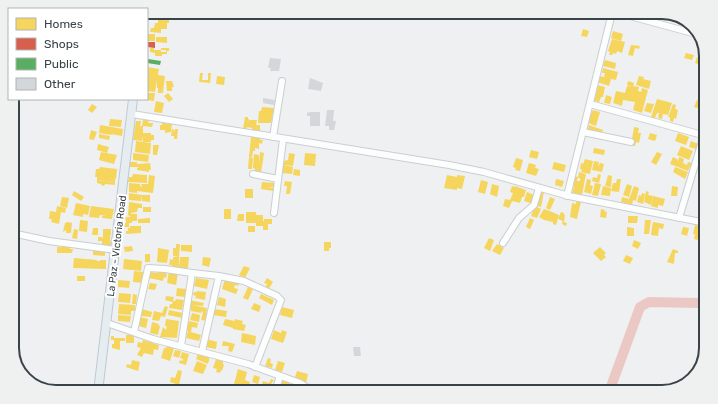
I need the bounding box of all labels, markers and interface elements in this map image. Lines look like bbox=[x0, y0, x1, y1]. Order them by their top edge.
legend bbox=[8, 8, 148, 100]
text: Homes bbox=[44, 17, 83, 31]
text: Shops bbox=[44, 37, 79, 51]
text: Public bbox=[44, 57, 79, 71]
text: Other bbox=[44, 77, 76, 91]
street label: La Paz - Victoria Road bbox=[105, 195, 129, 297]

